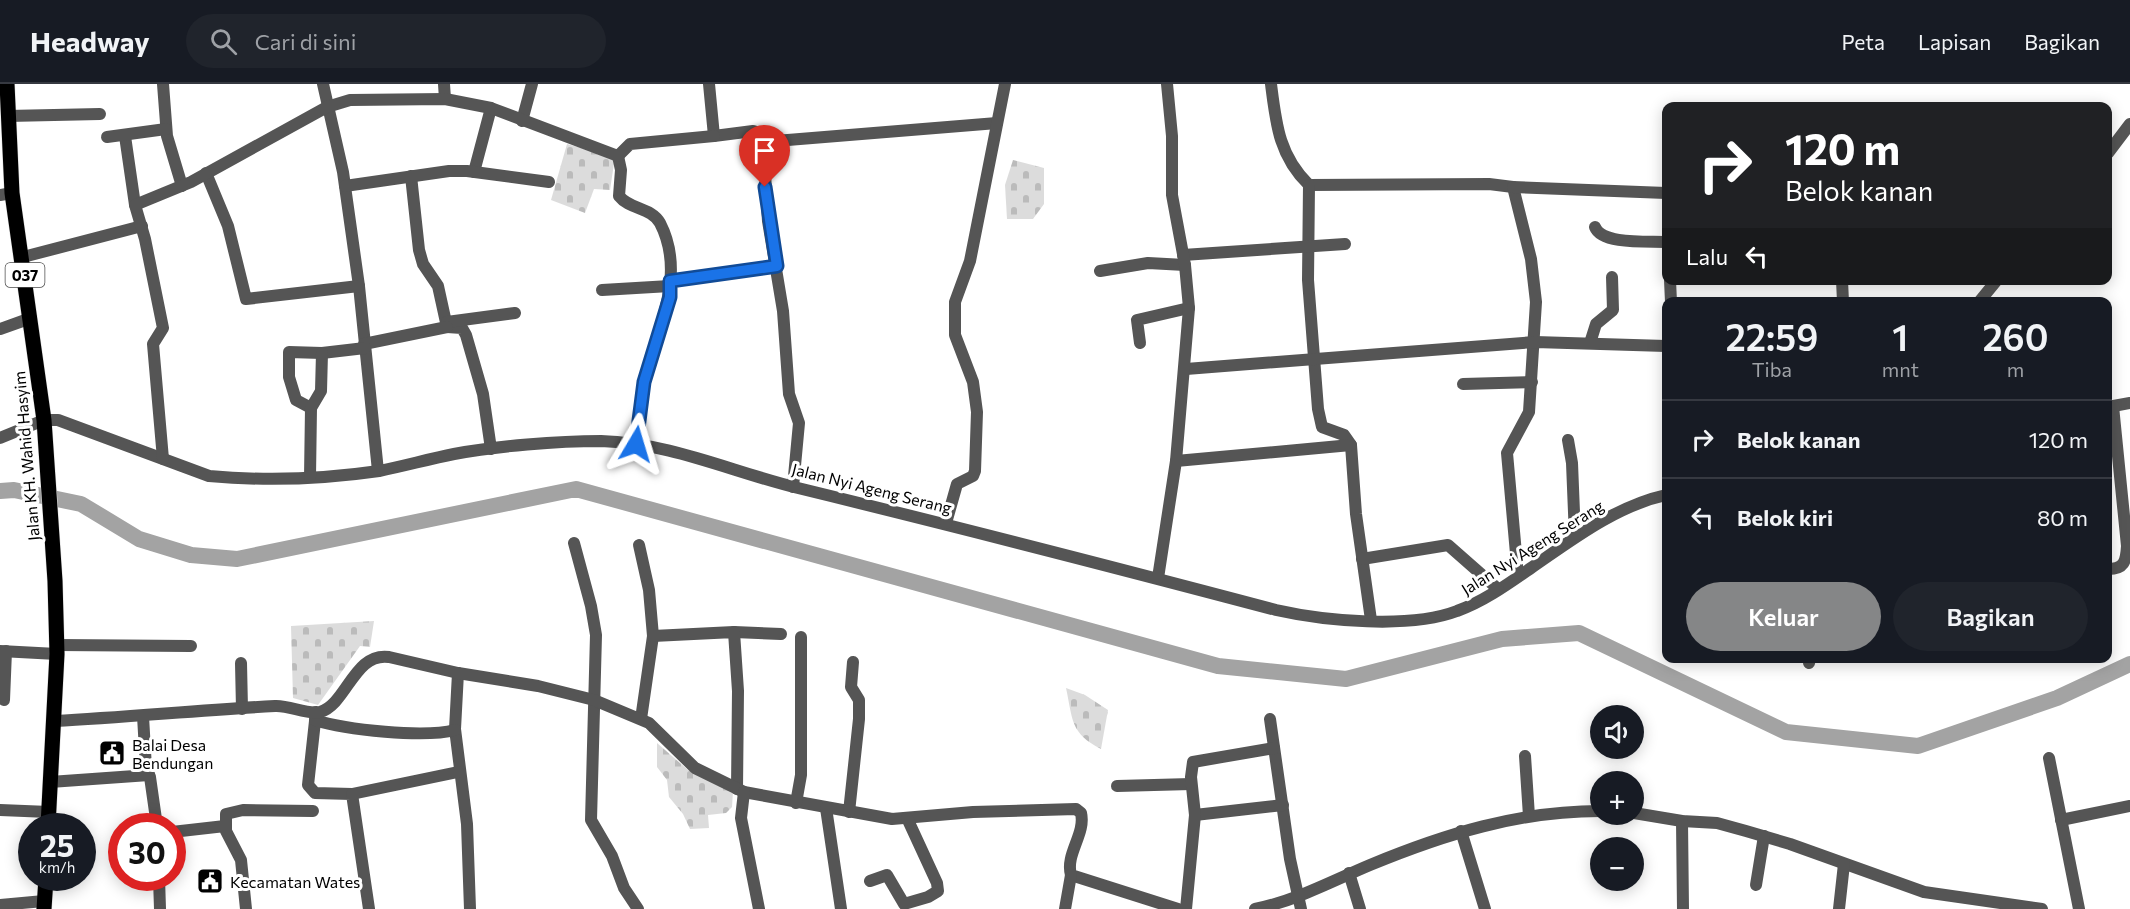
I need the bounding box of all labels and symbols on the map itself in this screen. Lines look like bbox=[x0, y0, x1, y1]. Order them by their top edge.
pin bbox=[739, 125, 790, 187]
road number: 037 bbox=[6, 263, 44, 287]
street label: Jalan KH. Wahid Hasyim bbox=[9, 370, 43, 542]
position arrow bbox=[604, 412, 668, 476]
street label: Jalan Nyi Ageng Serang bbox=[790, 459, 954, 517]
street label: Jalan Nyi Ageng Serang bbox=[1457, 495, 1607, 599]
place label: Balai Desa Bendungan bbox=[132, 735, 213, 772]
public building icon: Balai Desa Bendungan bbox=[97, 738, 127, 768]
speed limit sign: 30 bbox=[108, 813, 186, 891]
public building icon: Kecamatan Wates bbox=[195, 866, 225, 896]
place label: Kecamatan Wates bbox=[230, 872, 360, 891]

